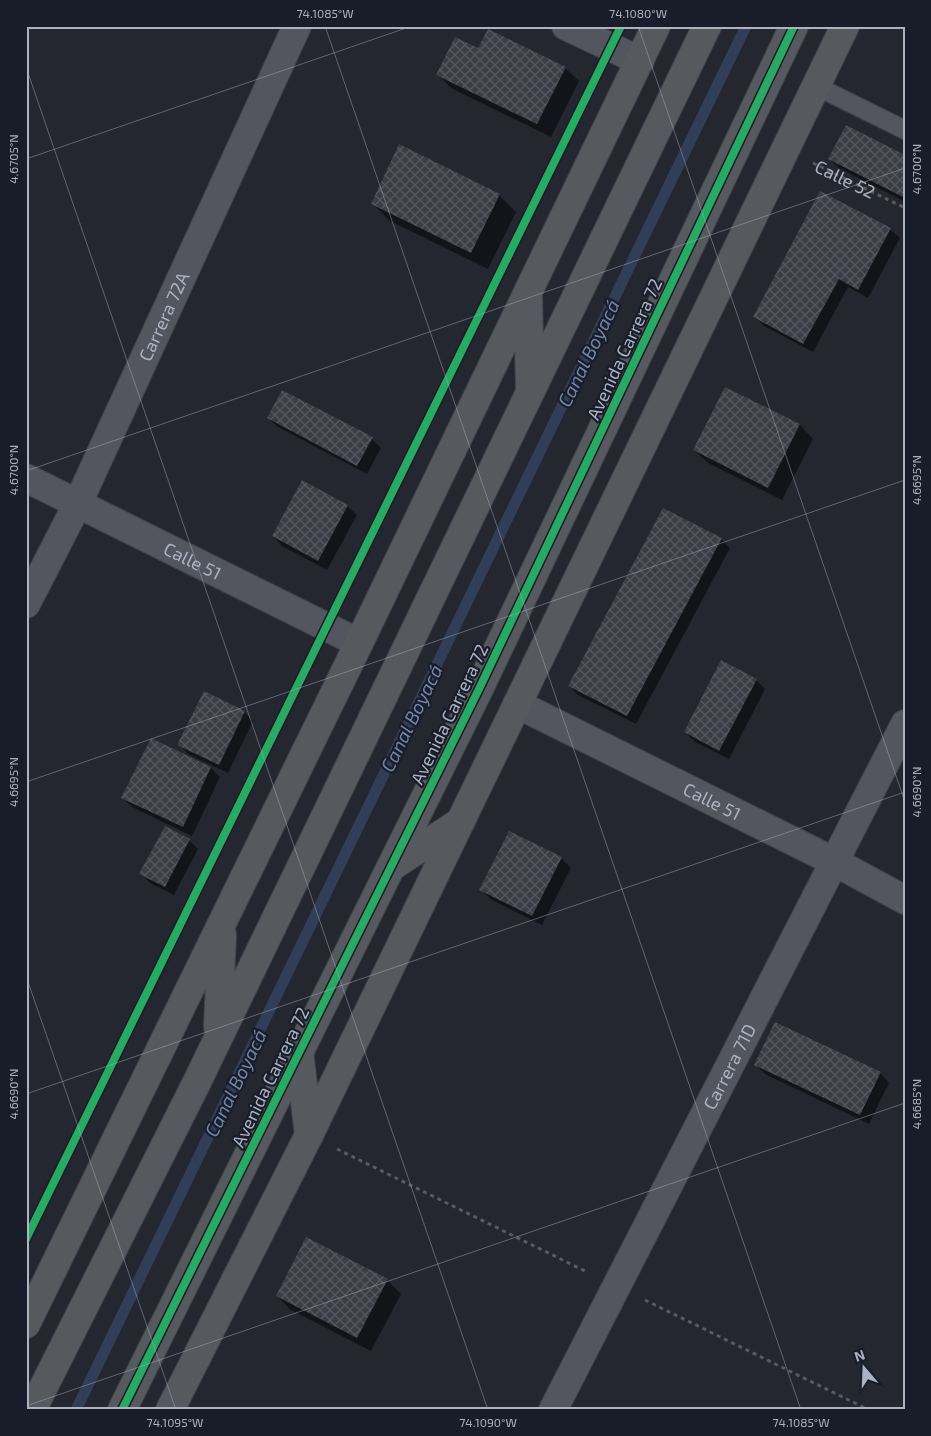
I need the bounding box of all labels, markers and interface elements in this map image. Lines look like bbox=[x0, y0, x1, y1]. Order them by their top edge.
text: 74.1085°W bbox=[296, 6, 354, 20]
text: 74.1080°W bbox=[609, 6, 667, 20]
text: 4.6705°N bbox=[6, 134, 20, 184]
text: 4.6700°N bbox=[909, 144, 923, 194]
street label: Calle 52 bbox=[812, 155, 879, 203]
street label: Carrera 72A bbox=[134, 268, 194, 364]
street label: Avenida Carrera 72 bbox=[582, 275, 666, 423]
water label: Canal Boyacá bbox=[552, 296, 625, 411]
text: 4.6700°N bbox=[6, 445, 20, 495]
text: 4.6695°N bbox=[909, 455, 923, 505]
street label: Calle 51 bbox=[160, 537, 225, 584]
street label: Avenida Carrera 72 bbox=[405, 640, 493, 788]
water label: Canal Boyacá bbox=[375, 661, 448, 776]
text: 4.6695°N bbox=[6, 757, 20, 807]
text: 4.6690°N bbox=[909, 767, 923, 817]
street label: Calle 51 bbox=[680, 777, 745, 825]
street label: Avenida Carrera 72 bbox=[226, 1003, 314, 1151]
street label: Carrera 71D bbox=[698, 1020, 760, 1113]
water label: Canal Boyacá bbox=[199, 1026, 272, 1141]
text: 4.6690°N bbox=[6, 1069, 20, 1119]
text: 4.6685°N bbox=[909, 1079, 923, 1129]
north arrow bbox=[838, 1344, 888, 1394]
text: N bbox=[852, 1346, 867, 1365]
text: 74.1095°W bbox=[147, 1415, 203, 1429]
text: 74.1090°W bbox=[459, 1415, 517, 1429]
text: 74.1085°W bbox=[772, 1415, 830, 1429]

